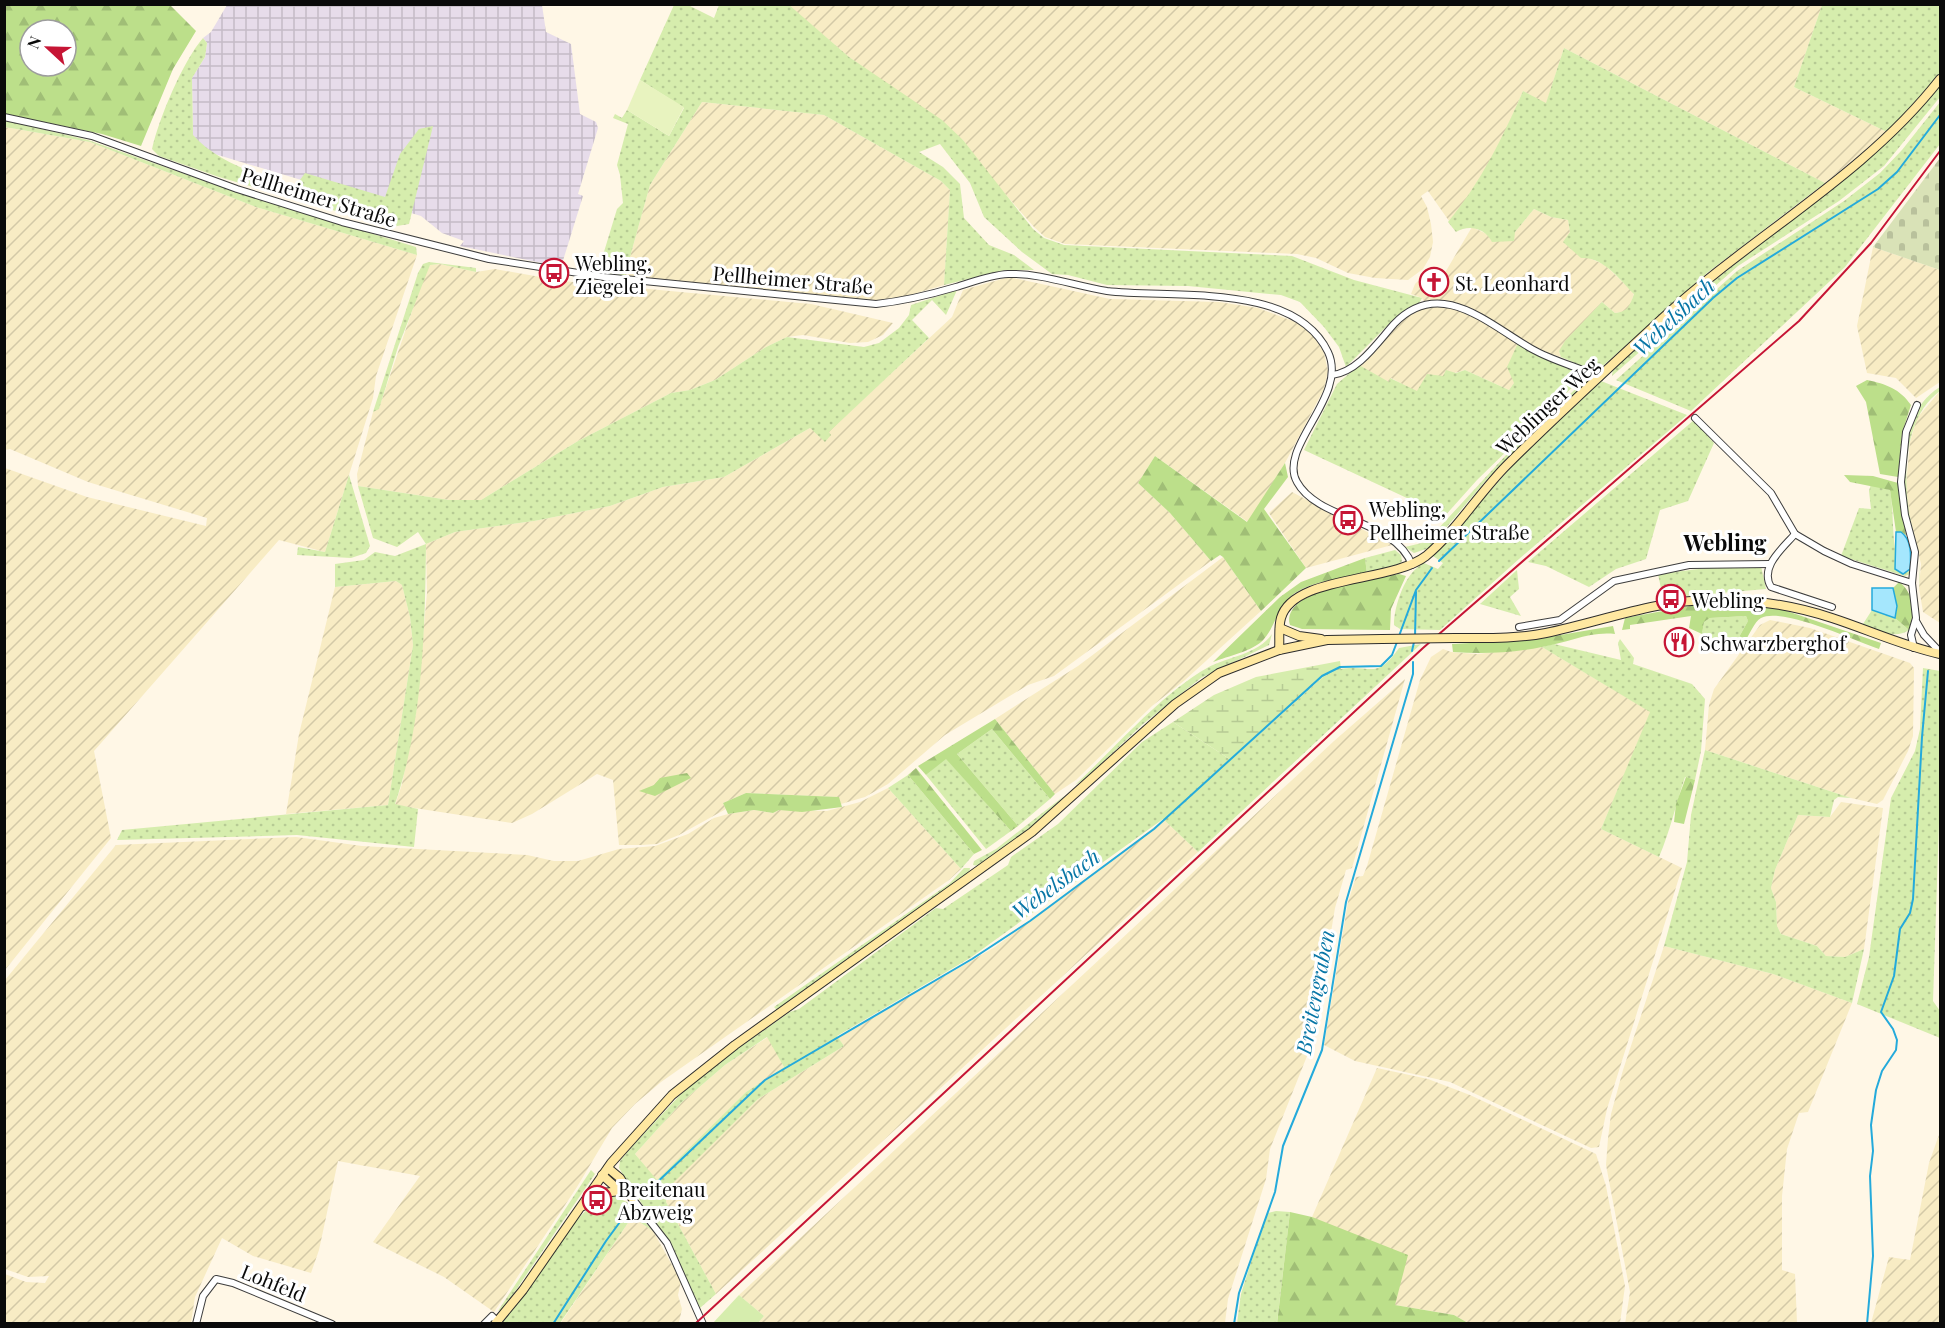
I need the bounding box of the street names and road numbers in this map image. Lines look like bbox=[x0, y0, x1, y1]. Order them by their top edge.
street label: Pellheimer Straße bbox=[238, 160, 400, 232]
street label: Pellheimer Straße bbox=[712, 259, 874, 299]
street label: Weblinger Weg bbox=[1489, 350, 1605, 461]
street label: Lohfeld bbox=[237, 1257, 311, 1307]

